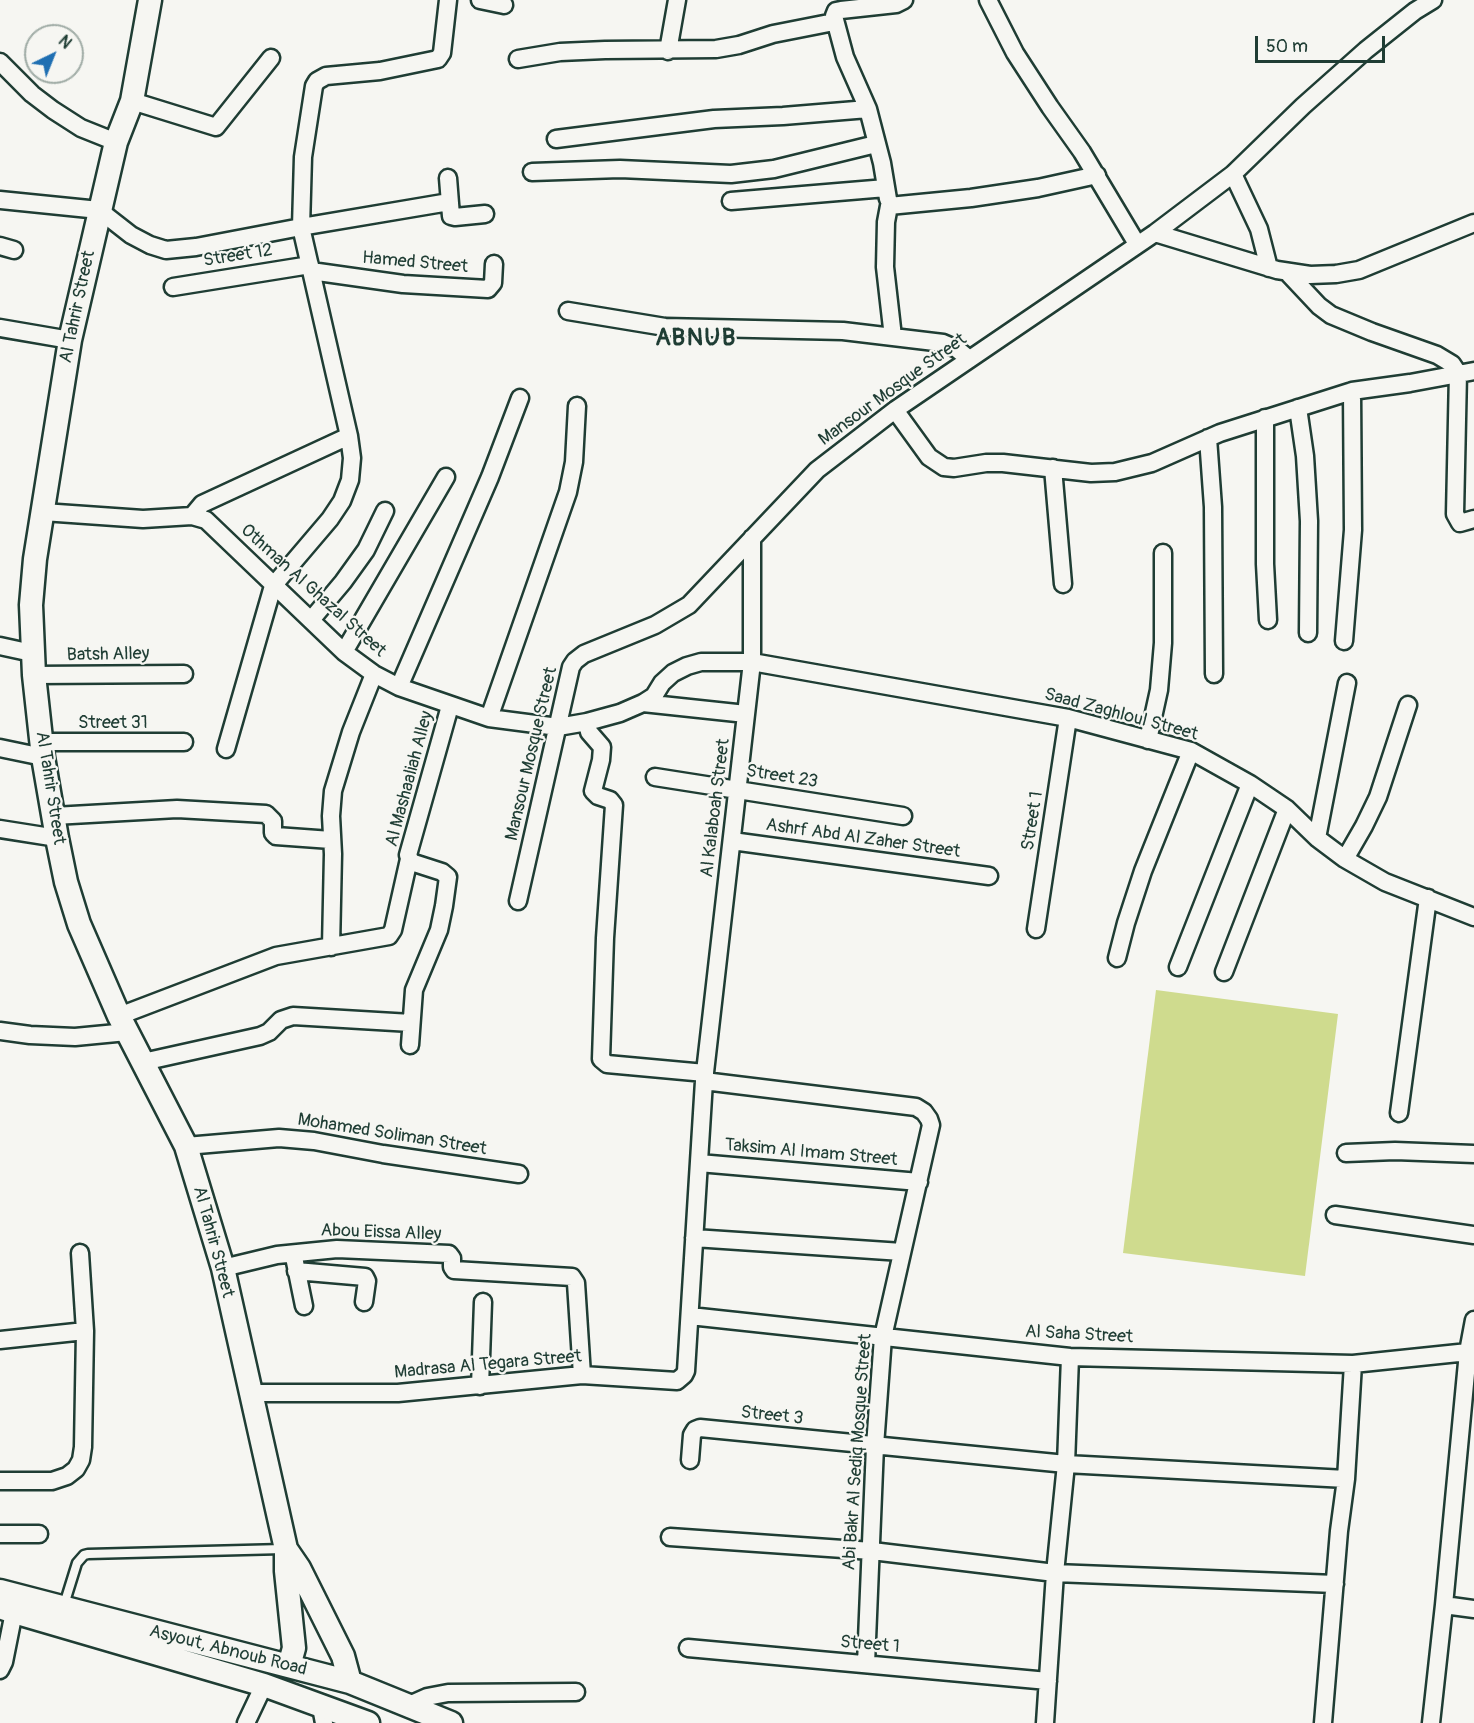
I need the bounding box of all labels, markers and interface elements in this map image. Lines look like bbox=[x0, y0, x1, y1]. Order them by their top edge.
north arrow bbox=[24, 24, 84, 84]
scale bar bbox=[1258, 24, 1388, 62]
text: N bbox=[54, 31, 76, 53]
text: 50 m bbox=[1266, 35, 1308, 58]
street label: Street 12 bbox=[202, 240, 274, 272]
street label: Hamed Street bbox=[361, 248, 469, 278]
street label: Al Tahrir Street bbox=[56, 249, 100, 365]
district label: ABNUB bbox=[655, 325, 737, 353]
street label: Mansour Mosque Street bbox=[815, 329, 971, 451]
street label: Othman Al Ghazal Street bbox=[236, 520, 390, 662]
street label: Batsh Alley bbox=[67, 643, 149, 667]
street label: Mansour Mosque Street bbox=[502, 665, 562, 843]
street label: Saad Zaghloul Street bbox=[1042, 684, 1200, 746]
street label: Al Mashaaliah Alley bbox=[382, 709, 438, 849]
street label: Street 31 bbox=[78, 712, 148, 734]
street label: Al Tahrir Street bbox=[30, 730, 70, 846]
street label: Al Kalaboah Street bbox=[697, 737, 735, 879]
street label: Street 23 bbox=[745, 761, 819, 793]
street label: Street 1 bbox=[1018, 790, 1048, 852]
street label: Ashrf Abd Al Zaher Street bbox=[764, 815, 962, 863]
street label: Mohamed Soliman Street bbox=[296, 1109, 488, 1161]
street label: Taksim Al Imam Street bbox=[724, 1135, 898, 1171]
street label: Al Tahrir Street bbox=[188, 1184, 238, 1300]
street label: Abou Eissa Alley bbox=[320, 1220, 442, 1246]
street label: Al Saha Street bbox=[1024, 1321, 1134, 1349]
street label: Abi Bakr Al Sediq Mosque Street bbox=[839, 1333, 877, 1571]
street label: Madrasa Al Tegara Street bbox=[393, 1346, 583, 1384]
street label: Street 3 bbox=[740, 1402, 804, 1430]
street label: Asyout, Abnoub Road bbox=[147, 1621, 309, 1681]
street label: Street 1 bbox=[839, 1632, 901, 1658]

